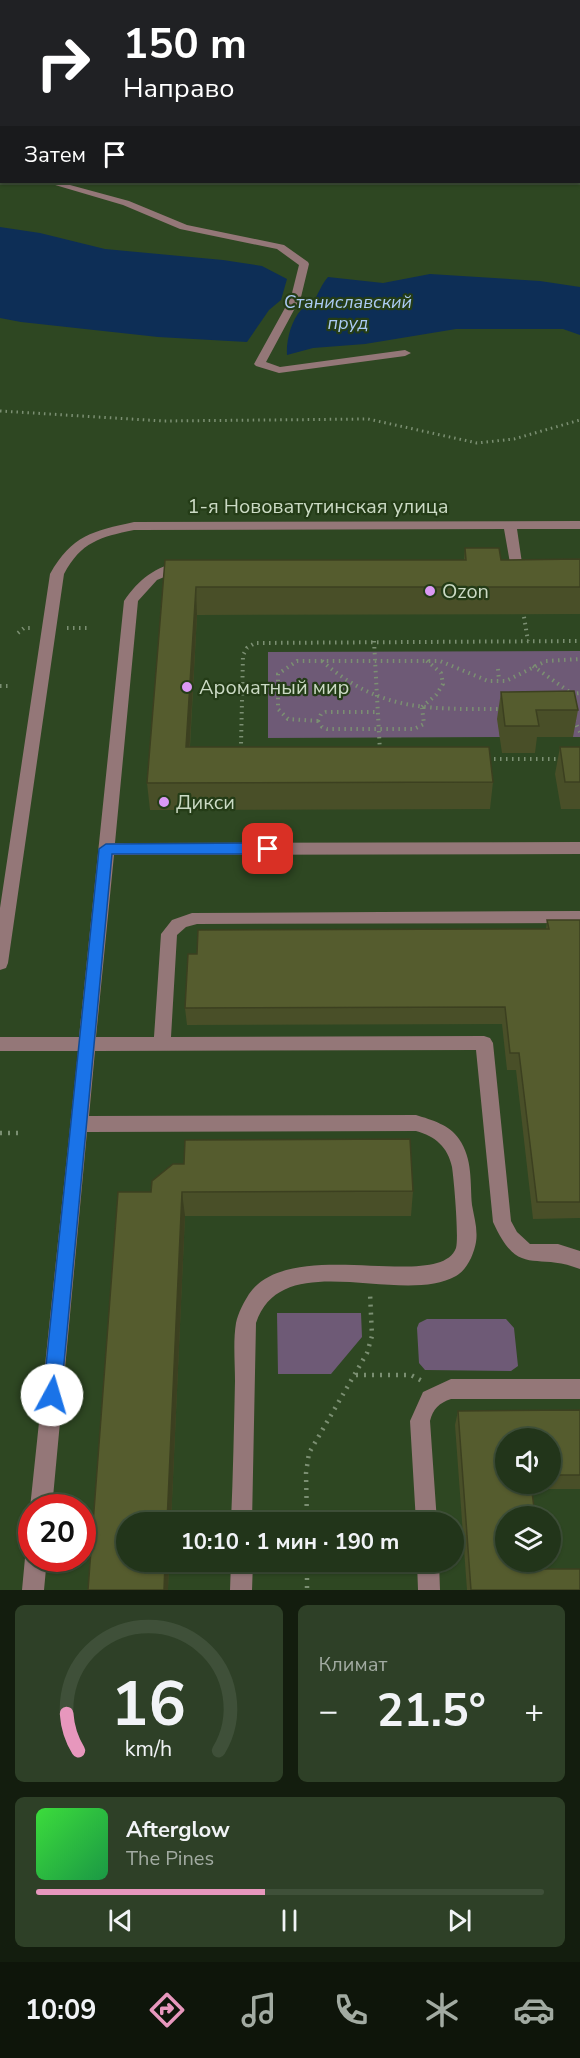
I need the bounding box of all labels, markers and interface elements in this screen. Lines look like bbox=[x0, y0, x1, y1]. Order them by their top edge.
text: 150 m bbox=[123, 16, 247, 73]
icon: right bbox=[24, 24, 102, 102]
text: Направо bbox=[123, 70, 234, 107]
icon: arrive bbox=[98, 138, 131, 171]
text: Затем bbox=[24, 140, 86, 170]
water label: Станиславский пруд bbox=[284, 290, 412, 335]
street label: 1-я Нововатутинская улица bbox=[187, 493, 449, 520]
place label: Ozon bbox=[442, 578, 489, 605]
marker: Ozon bbox=[423, 584, 437, 598]
place label: Ароматный мир bbox=[199, 674, 349, 701]
marker: Ароматный мир bbox=[180, 680, 194, 694]
place label: Дикси bbox=[176, 789, 235, 816]
marker: Дикси bbox=[157, 795, 171, 809]
pin bbox=[242, 823, 293, 874]
icon: arrive bbox=[251, 832, 284, 865]
position arrow bbox=[20, 1363, 84, 1427]
map controls bbox=[495, 1428, 561, 1572]
button: sound bbox=[495, 1428, 561, 1494]
speed limit sign: 20 bbox=[18, 1494, 96, 1572]
button: layers bbox=[495, 1506, 561, 1572]
text: 10:10 · 1 мин · 190 m bbox=[181, 1527, 399, 1557]
text: Климат bbox=[319, 1651, 387, 1678]
text: 16 bbox=[111, 1662, 186, 1747]
text: 21.5° bbox=[377, 1681, 486, 1742]
text: − bbox=[319, 1689, 338, 1734]
text: + bbox=[524, 1689, 544, 1734]
text: km/h bbox=[125, 1734, 172, 1764]
text: Afterglow bbox=[126, 1815, 230, 1845]
text: The Pines bbox=[126, 1845, 214, 1872]
icon: previous bbox=[104, 1904, 137, 1937]
icon: pause bbox=[273, 1904, 306, 1937]
icon: next bbox=[443, 1904, 476, 1937]
icon: directions bbox=[146, 1989, 188, 2031]
icon: music bbox=[238, 1989, 280, 2031]
icon: phone bbox=[330, 1989, 372, 2031]
icon: climate bbox=[421, 1989, 463, 2031]
icon: car bbox=[513, 1989, 555, 2031]
text: 10:09 bbox=[25, 1992, 96, 2029]

